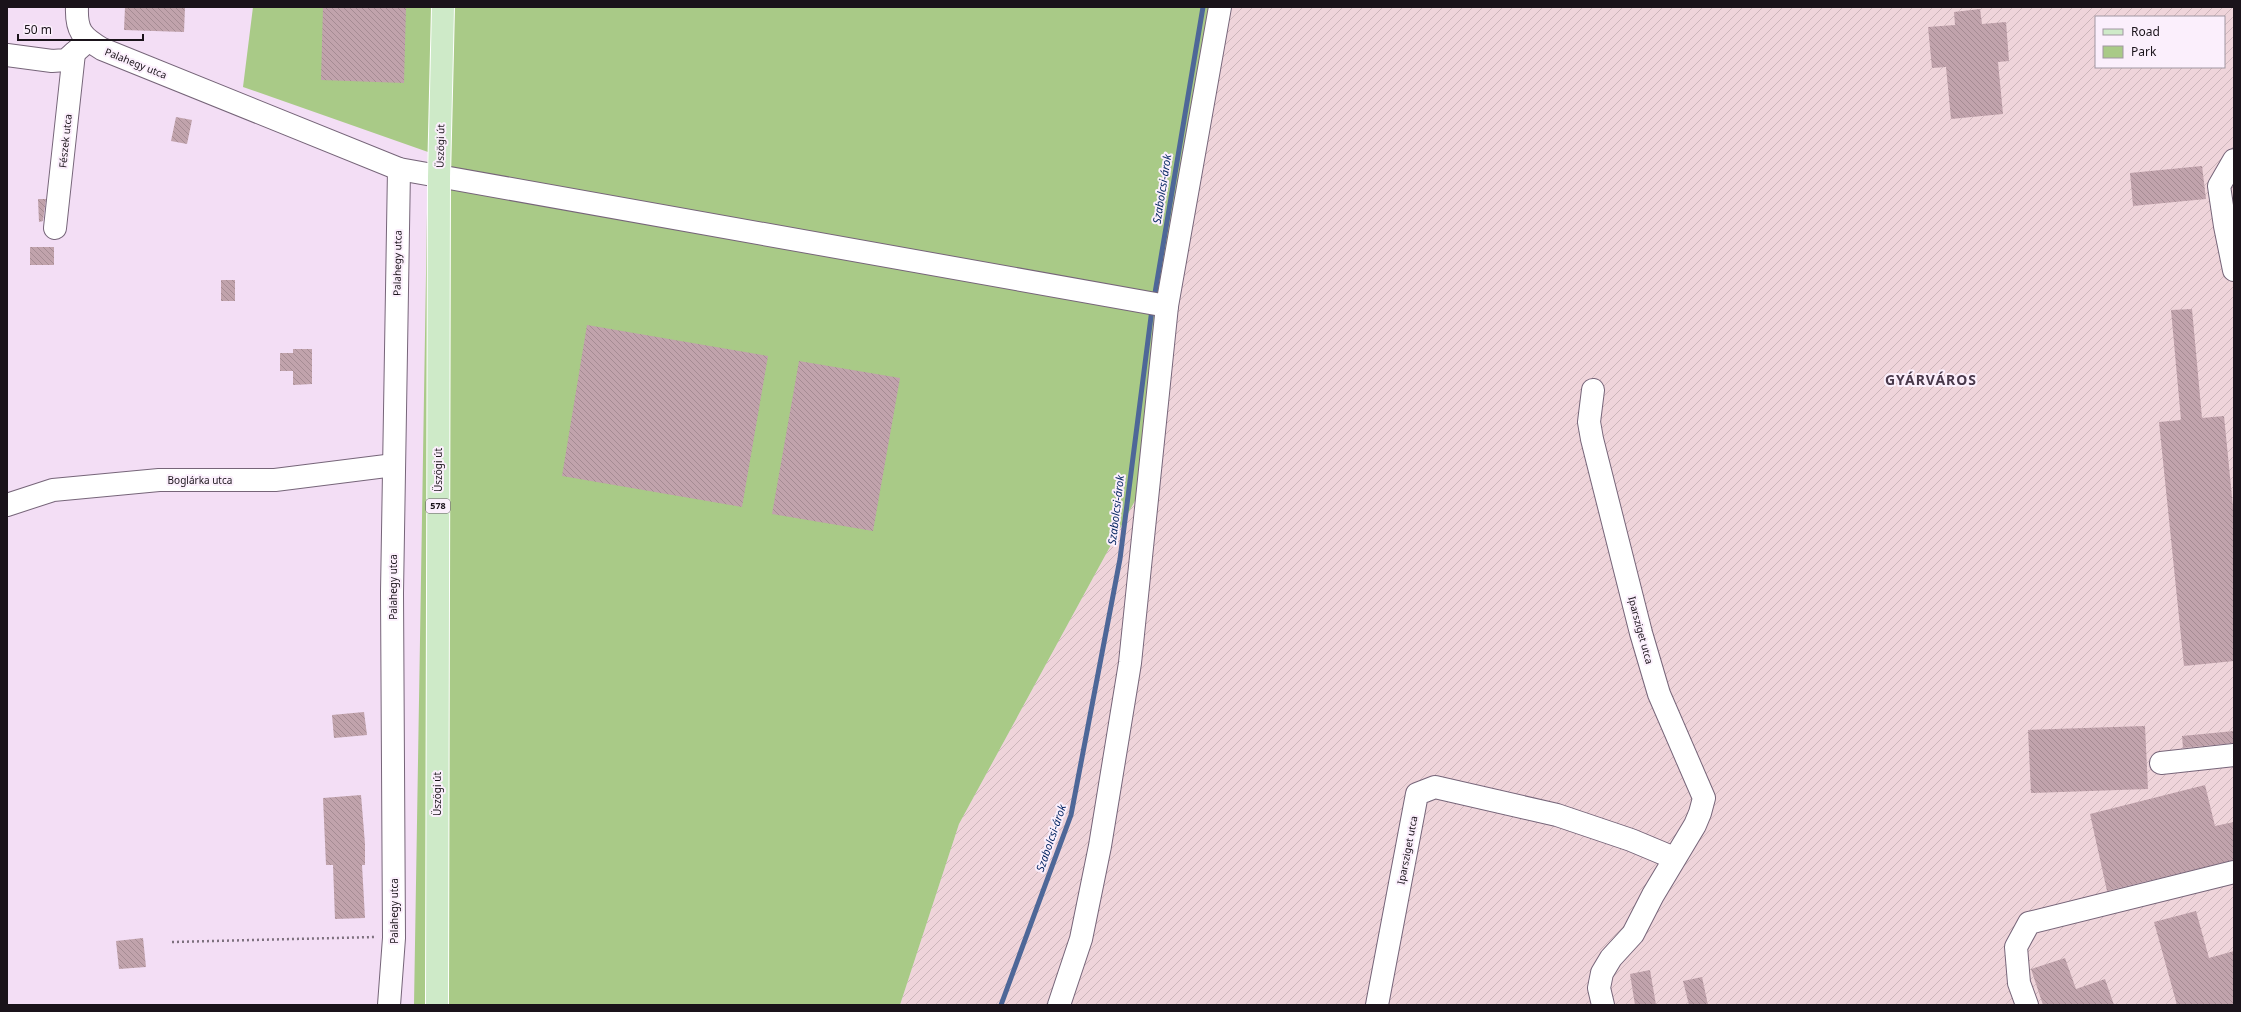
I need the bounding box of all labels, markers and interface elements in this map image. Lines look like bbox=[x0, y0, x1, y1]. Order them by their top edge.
scale bar bbox=[18, 16, 143, 42]
legend bbox=[2095, 16, 2225, 68]
text: 50 m bbox=[24, 21, 52, 38]
text: Road bbox=[2131, 23, 2160, 40]
text: Park bbox=[2131, 43, 2157, 60]
street label: Palahegy utca bbox=[103, 44, 169, 82]
street label: Fészek utca bbox=[55, 113, 75, 169]
street label: Üszögi út bbox=[433, 124, 447, 168]
water label: Szabolcsi-árok bbox=[1149, 153, 1174, 225]
street label: Palahegy utca bbox=[389, 230, 405, 296]
district label: GYÁRVÁROS bbox=[1885, 370, 1977, 389]
street label: Üszögi út bbox=[431, 448, 445, 492]
street label: Boglárka utca bbox=[168, 473, 232, 487]
water label: Szabolcsi-árok bbox=[1104, 474, 1127, 546]
road number: 578 bbox=[426, 499, 450, 513]
street label: Palahegy utca bbox=[386, 554, 400, 620]
street label: Iparsziget utca bbox=[1625, 595, 1657, 665]
street label: Üszögi út bbox=[430, 772, 444, 816]
water label: Szabolcsi-árok bbox=[1032, 802, 1069, 873]
street label: Iparsziget utca bbox=[1393, 815, 1421, 885]
street label: Palahegy utca bbox=[387, 878, 401, 944]

